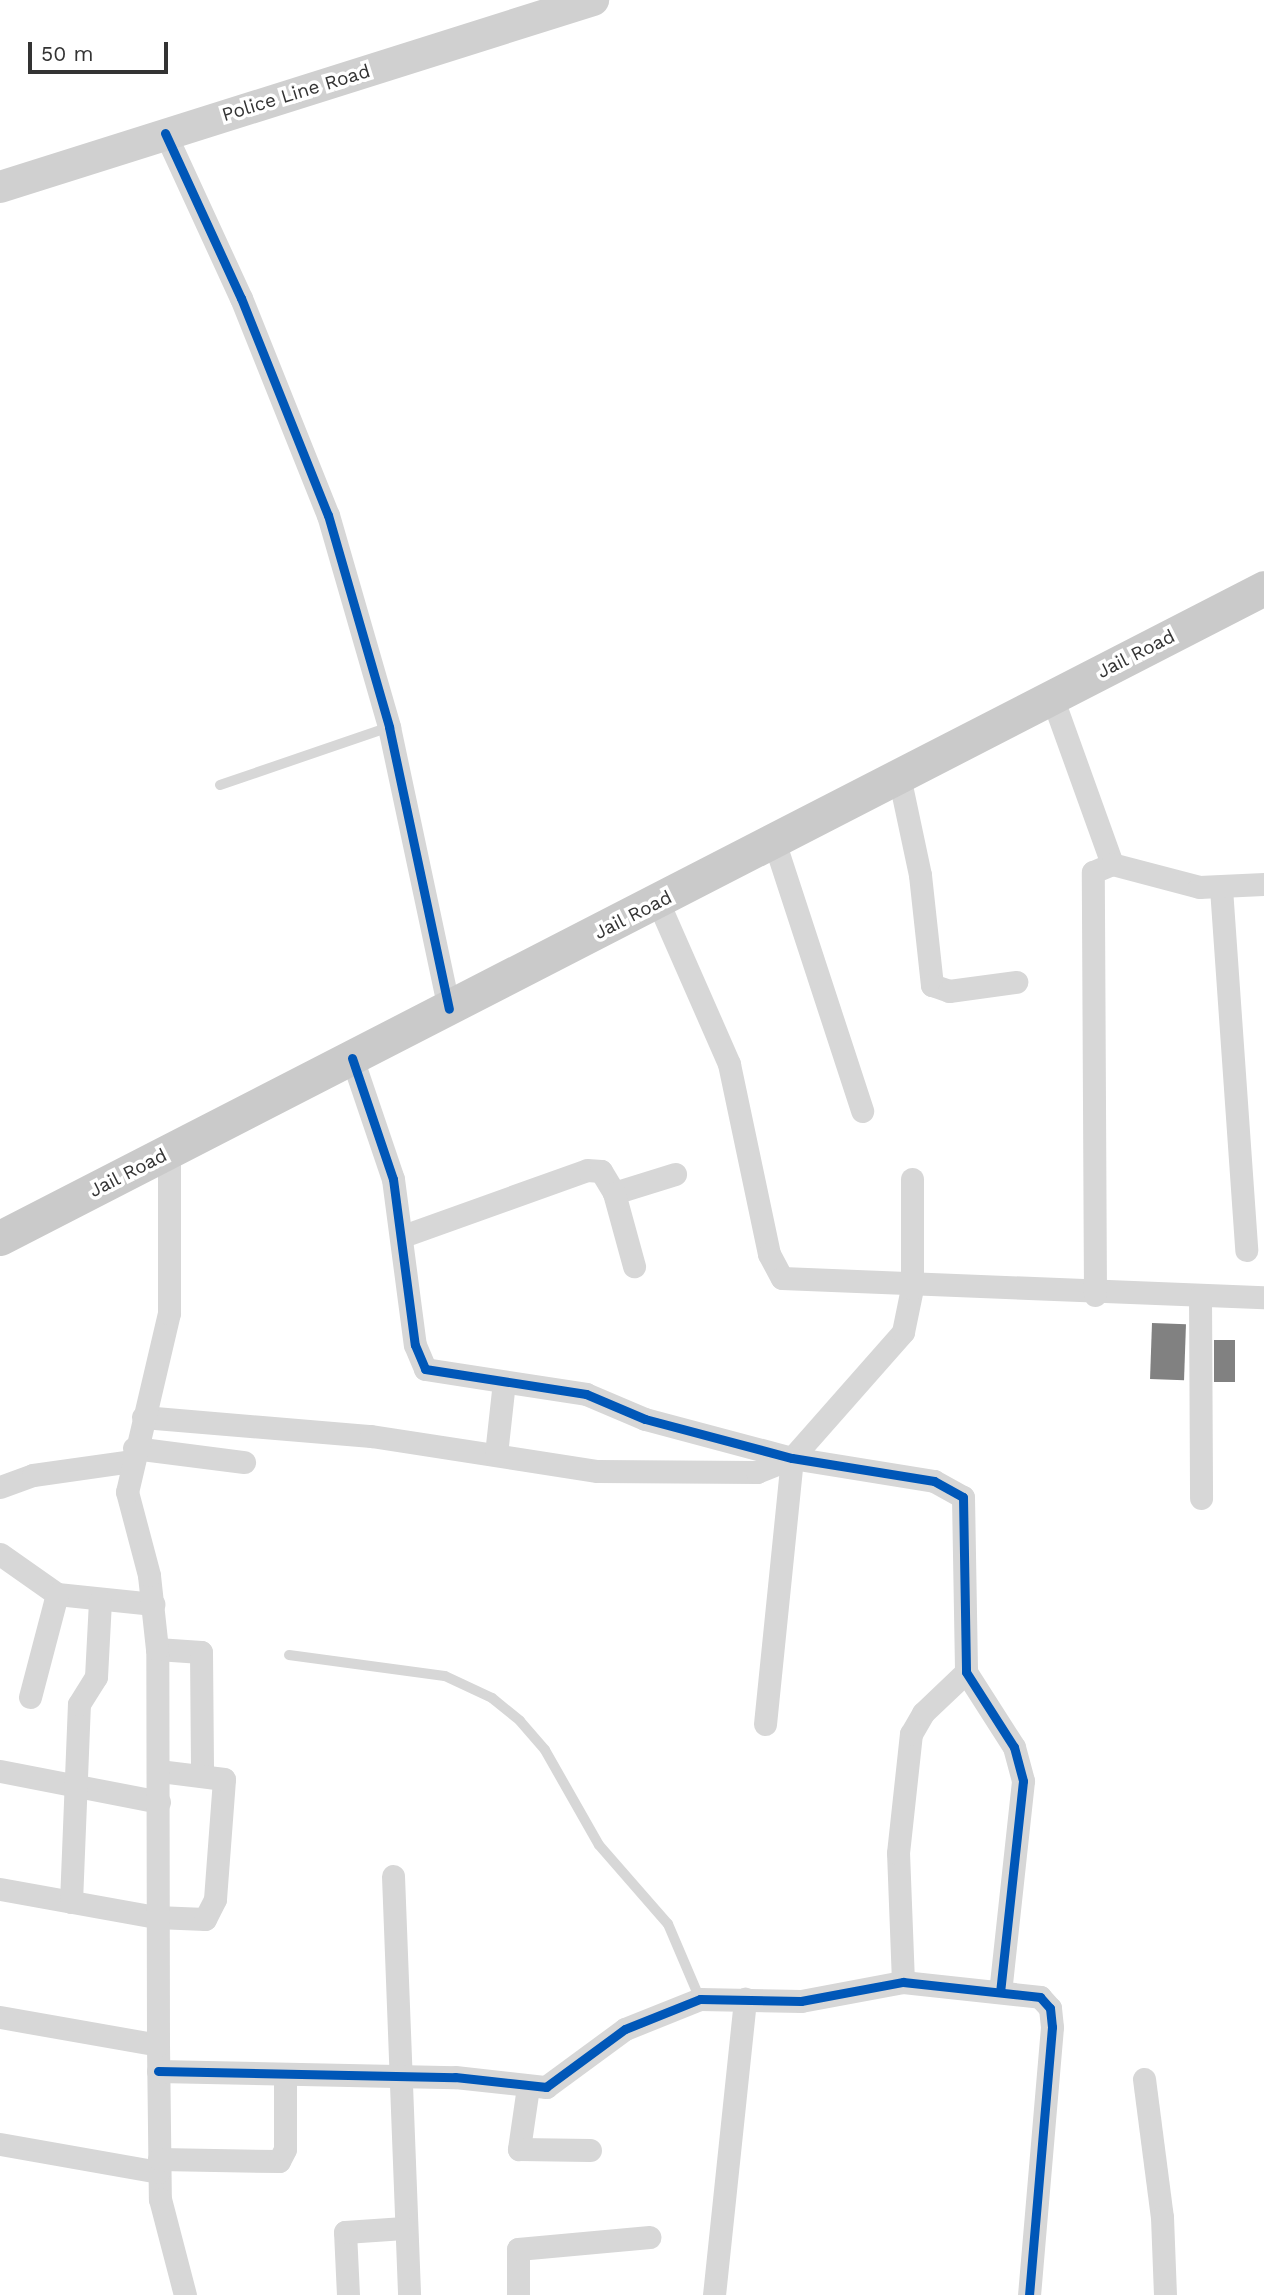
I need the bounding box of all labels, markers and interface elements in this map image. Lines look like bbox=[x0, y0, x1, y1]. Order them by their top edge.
scale bar bbox=[32, 28, 172, 72]
text: 50 m bbox=[41, 41, 93, 66]
street label: Police Line Road bbox=[219, 60, 373, 126]
street label: Jail Road bbox=[1093, 625, 1179, 683]
street label: Jail Road bbox=[590, 886, 676, 944]
street label: Jail Road bbox=[85, 1144, 171, 1202]

